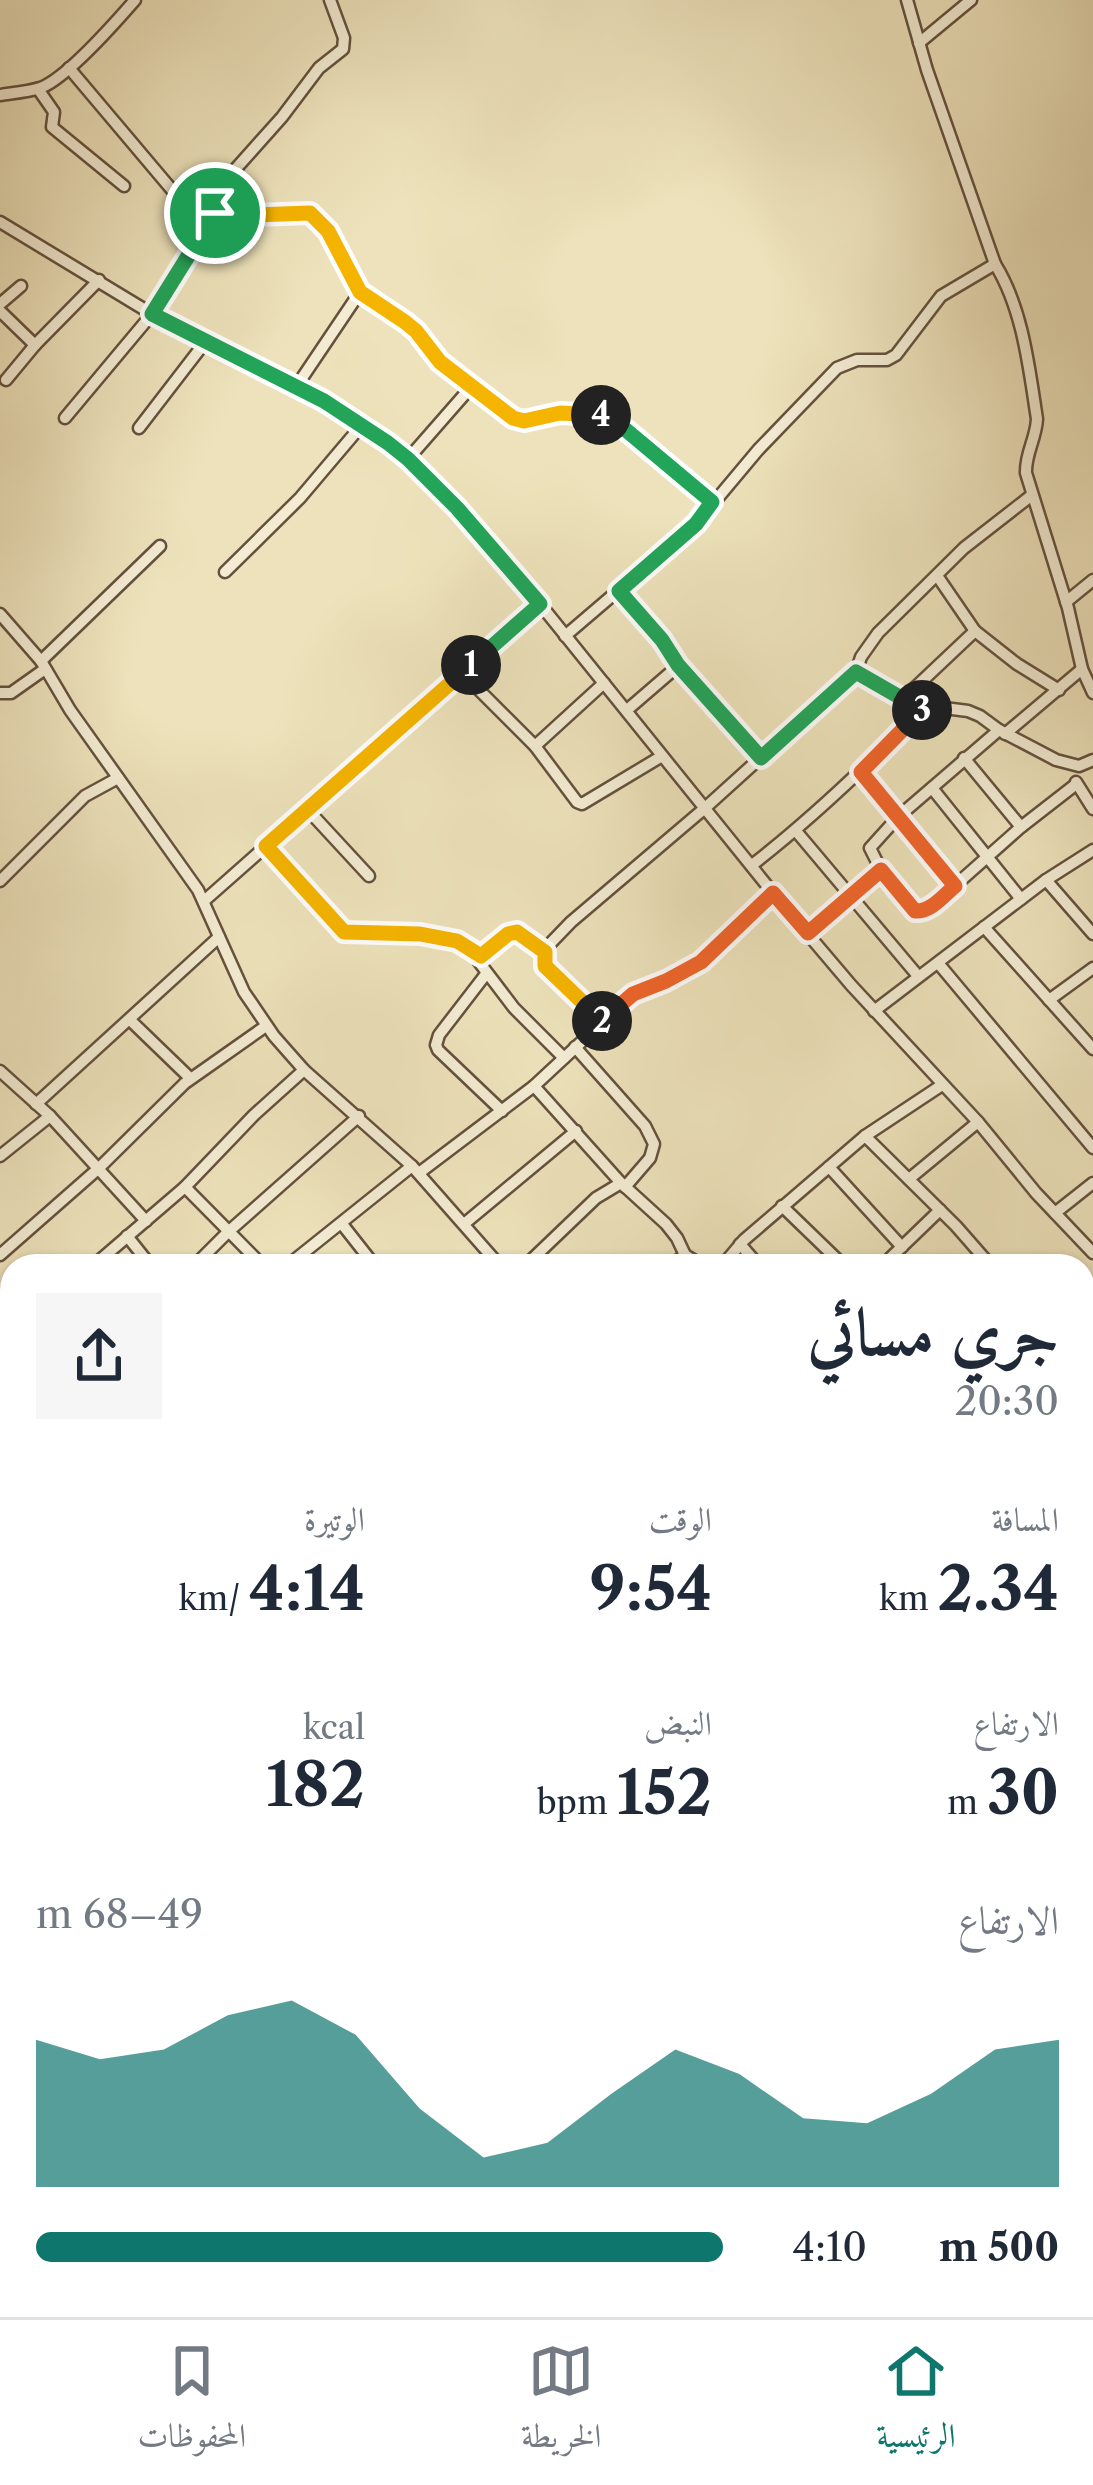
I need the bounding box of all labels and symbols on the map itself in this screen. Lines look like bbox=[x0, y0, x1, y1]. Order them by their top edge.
pin bbox=[164, 162, 266, 264]
pin: 4 bbox=[571, 385, 631, 445]
pin: 1 bbox=[441, 635, 501, 695]
pin: 3 bbox=[892, 680, 952, 740]
pin: 2 bbox=[572, 991, 632, 1051]

